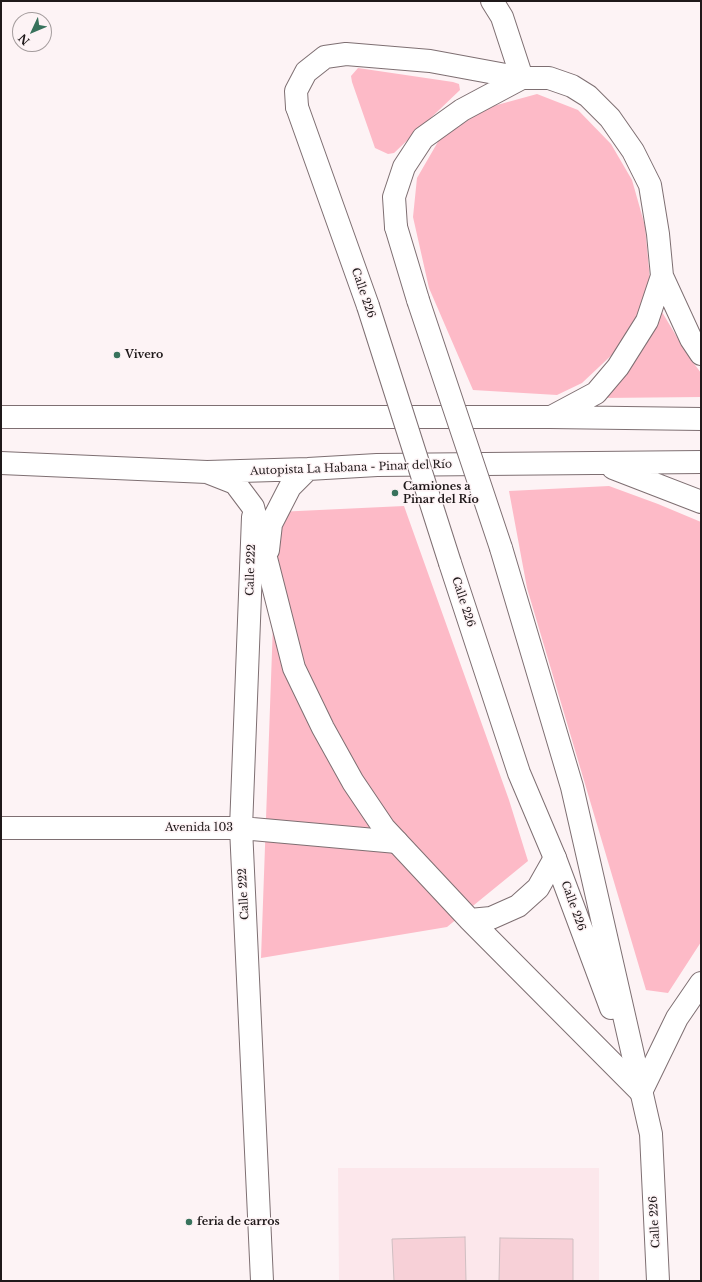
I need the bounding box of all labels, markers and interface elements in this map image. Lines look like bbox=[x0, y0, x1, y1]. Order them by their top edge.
north arrow bbox=[12, 12, 52, 52]
text: N bbox=[15, 31, 33, 48]
street label: Calle 226 bbox=[348, 266, 378, 320]
place label: Vivero bbox=[125, 348, 163, 362]
marker: Vivero bbox=[112, 350, 122, 360]
street label: Autopista La Habana - Pinar del Río bbox=[250, 458, 452, 478]
place label: Camiones a Pinar del Río bbox=[403, 480, 479, 506]
marker: Camiones a Pinar del Río bbox=[390, 488, 400, 498]
street label: Calle 222 bbox=[243, 544, 259, 596]
street label: Calle 226 bbox=[449, 575, 477, 629]
street label: Avenida 103 bbox=[165, 821, 233, 835]
street label: Calle 222 bbox=[236, 868, 252, 920]
street label: Calle 226 bbox=[558, 879, 588, 933]
street label: Calle 226 bbox=[647, 1196, 663, 1248]
place label: feria de carros bbox=[197, 1215, 280, 1229]
marker: feria de carros bbox=[184, 1217, 194, 1227]

